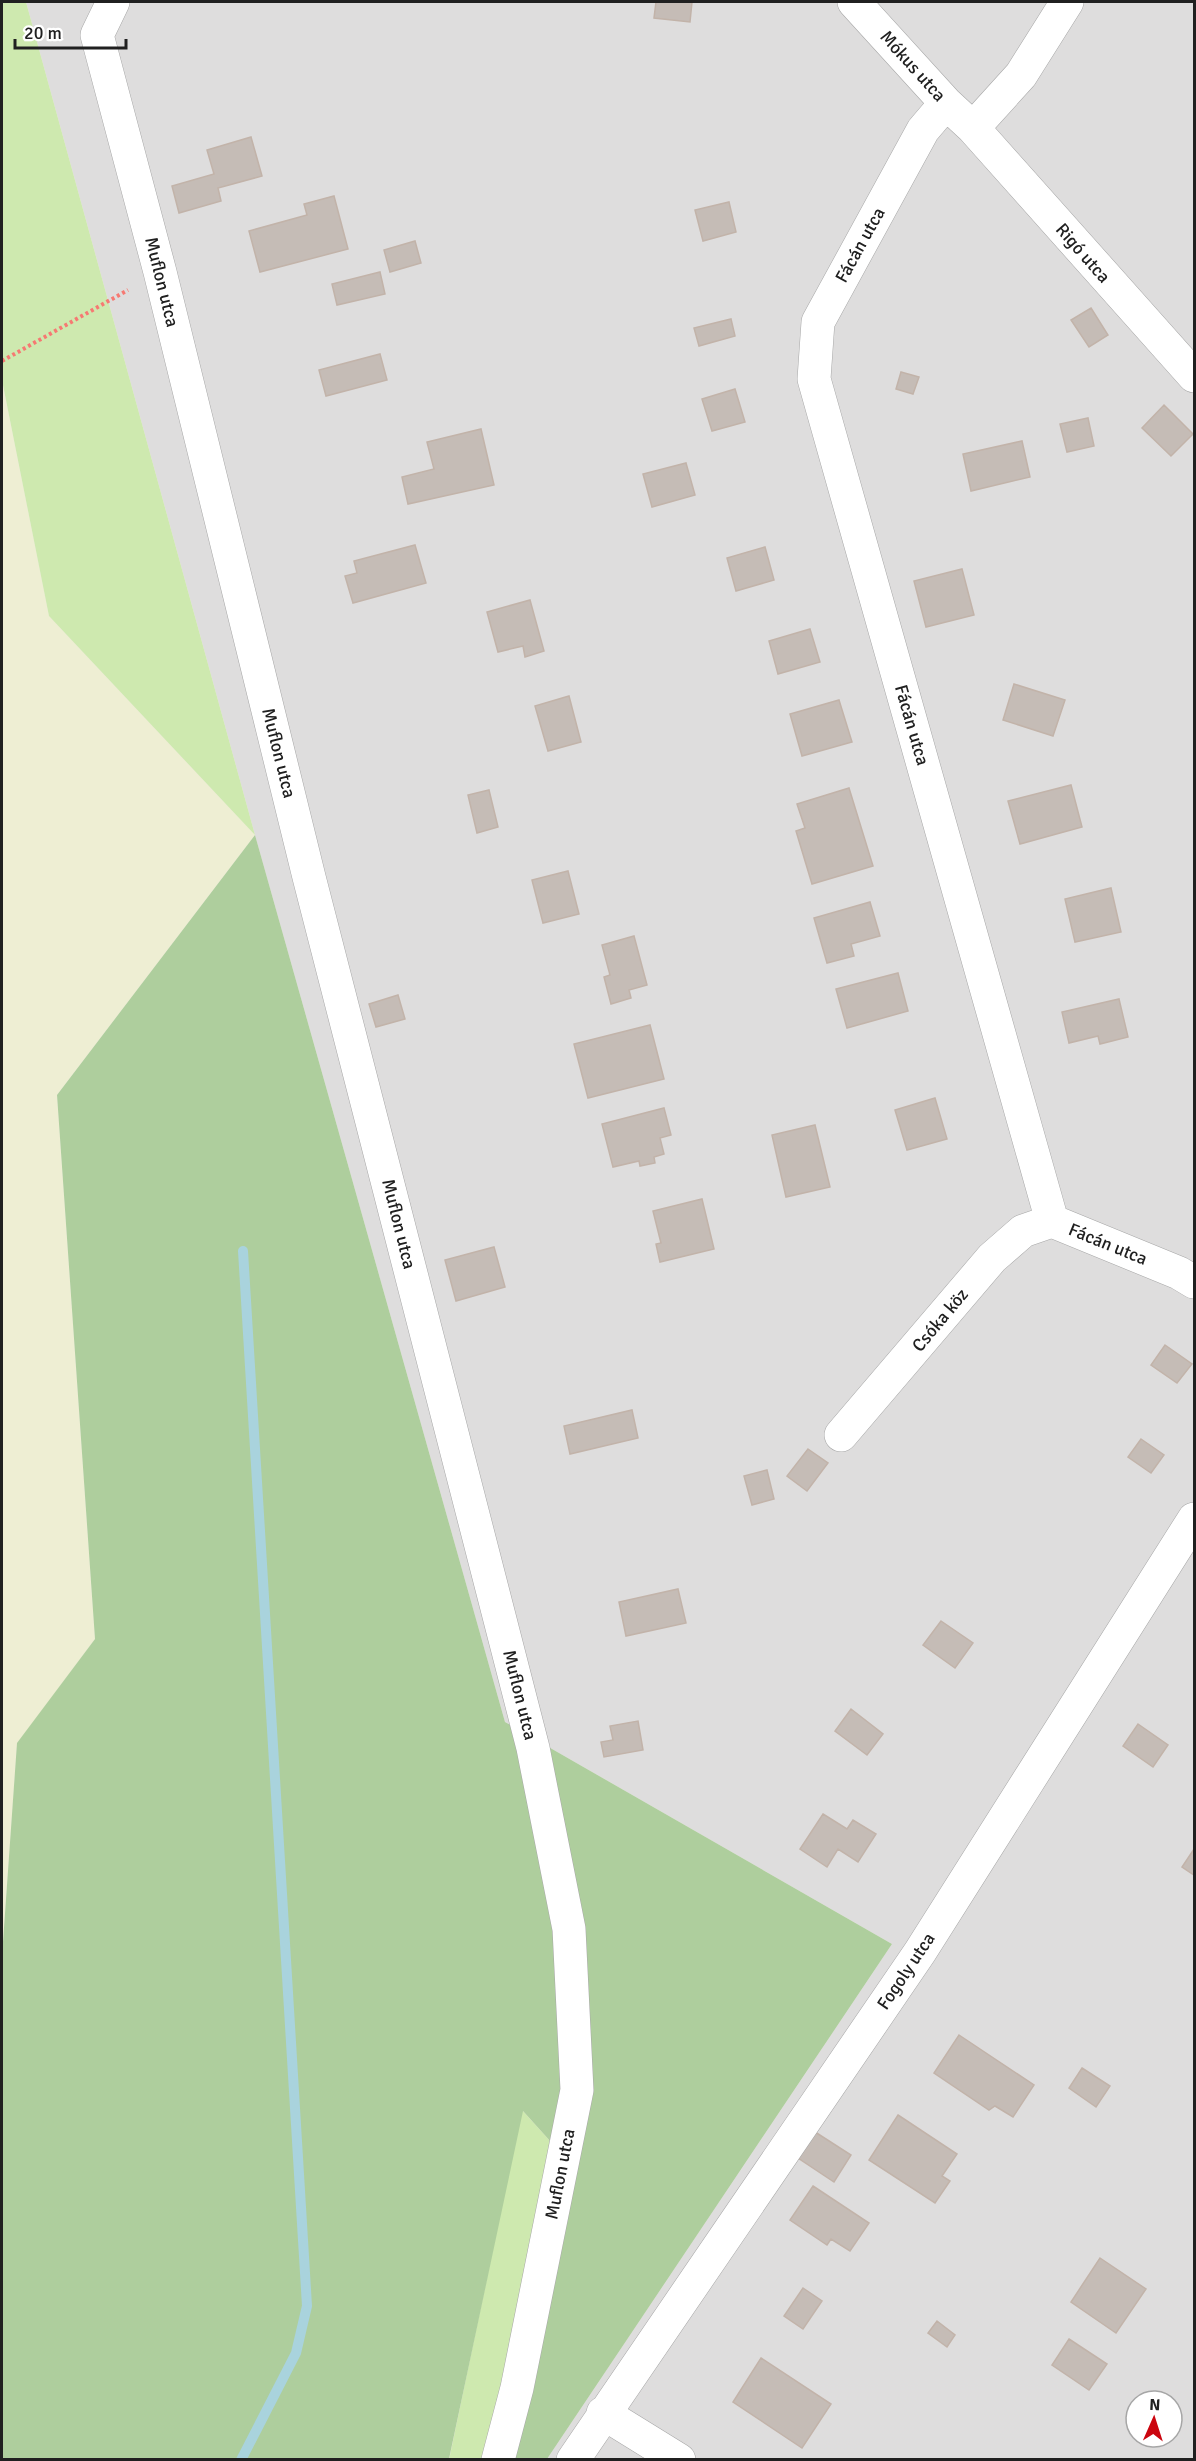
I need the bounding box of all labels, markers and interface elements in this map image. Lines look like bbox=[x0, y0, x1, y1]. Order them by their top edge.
scale bar bbox=[15, 12, 126, 50]
text: 20 m bbox=[24, 22, 62, 44]
street label: Mókus utca bbox=[875, 26, 951, 106]
street label: Fácán utca bbox=[830, 203, 890, 287]
street label: Rigó utca bbox=[1051, 219, 1115, 287]
street label: Muflon utca bbox=[140, 235, 184, 329]
street label: Fácán utca bbox=[890, 682, 934, 768]
street label: Muflon utca bbox=[257, 706, 301, 800]
street label: Muflon utca bbox=[377, 1177, 421, 1271]
street label: Fácán utca bbox=[1065, 1218, 1151, 1270]
street label: Csóka köz bbox=[907, 1284, 973, 1356]
street label: Muflon utca bbox=[498, 1648, 542, 1742]
street label: Fogoly utca bbox=[872, 1928, 940, 2014]
street label: Muflon utca bbox=[540, 2127, 580, 2221]
north arrow bbox=[1124, 2389, 1184, 2449]
text: N bbox=[1149, 2395, 1161, 2415]

